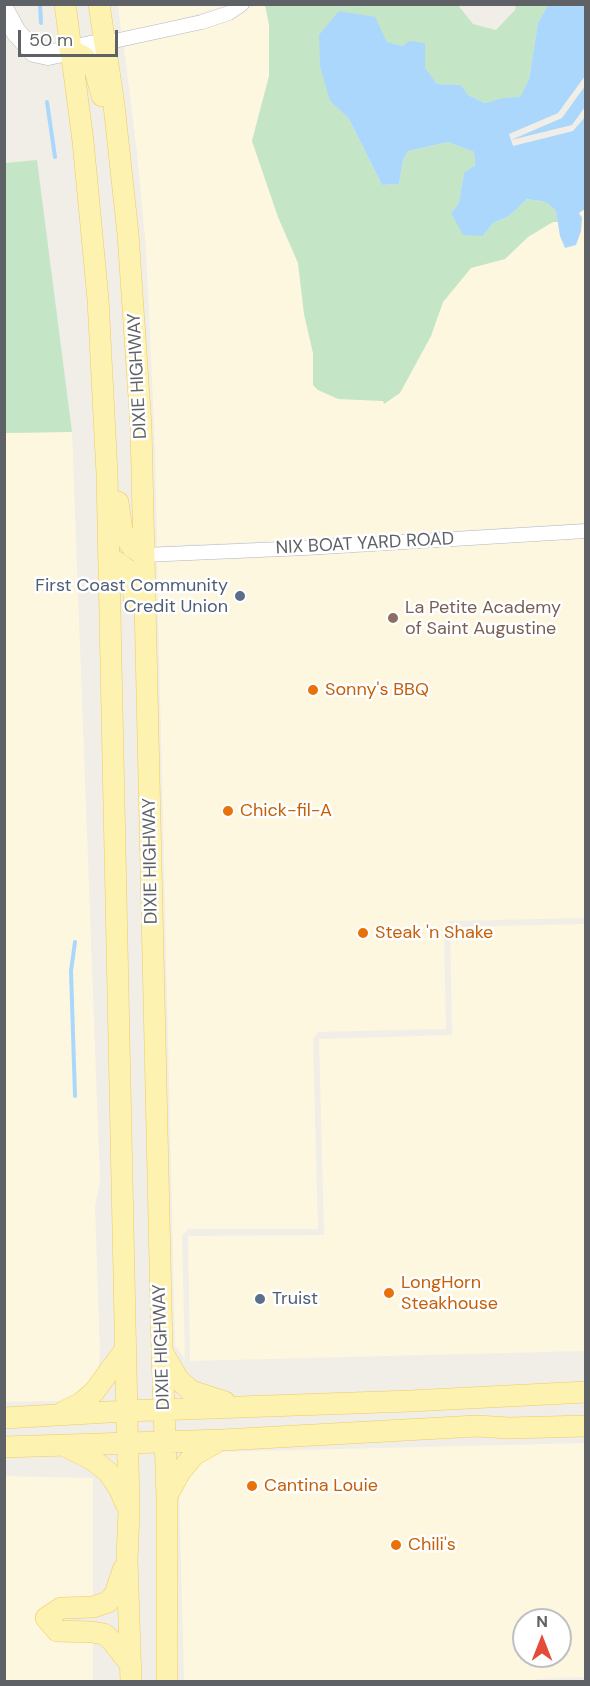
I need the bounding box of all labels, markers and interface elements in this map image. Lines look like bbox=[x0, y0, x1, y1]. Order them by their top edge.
scale bar bbox=[21, 18, 122, 56]
text: 50 m bbox=[29, 28, 73, 52]
street label: DIXIE HIGHWAY bbox=[124, 312, 152, 440]
street label: NIX BOAT YARD ROAD bbox=[275, 529, 455, 559]
place label: First Coast Community Credit Union bbox=[35, 575, 228, 618]
marker: First Coast Community Credit Union bbox=[233, 589, 247, 603]
place label: La Petite Academy of Saint Augustine bbox=[405, 597, 561, 640]
marker: La Petite Academy of Saint Augustine bbox=[386, 611, 400, 625]
place label: Sonny's BBQ bbox=[325, 679, 429, 701]
marker: Sonny's BBQ bbox=[306, 683, 320, 697]
street label: DIXIE HIGHWAY bbox=[139, 798, 163, 924]
place label: Chick-fil-A bbox=[240, 800, 332, 822]
marker: Chick-fil-A bbox=[221, 804, 235, 818]
place label: Steak 'n Shake bbox=[375, 922, 493, 944]
marker: Steak 'n Shake bbox=[356, 926, 370, 940]
place label: LongHorn Steakhouse bbox=[401, 1272, 498, 1314]
street label: DIXIE HIGHWAY bbox=[149, 1284, 175, 1410]
marker: LongHorn Steakhouse bbox=[382, 1286, 396, 1300]
place label: Truist bbox=[272, 1288, 318, 1310]
marker: Truist bbox=[253, 1292, 267, 1306]
place label: Cantina Louie bbox=[264, 1475, 378, 1497]
marker: Cantina Louie bbox=[245, 1479, 259, 1493]
place label: Chili's bbox=[408, 1534, 456, 1556]
marker: Chili's bbox=[389, 1538, 403, 1552]
north arrow bbox=[512, 1608, 572, 1668]
text: N bbox=[536, 1611, 548, 1632]

